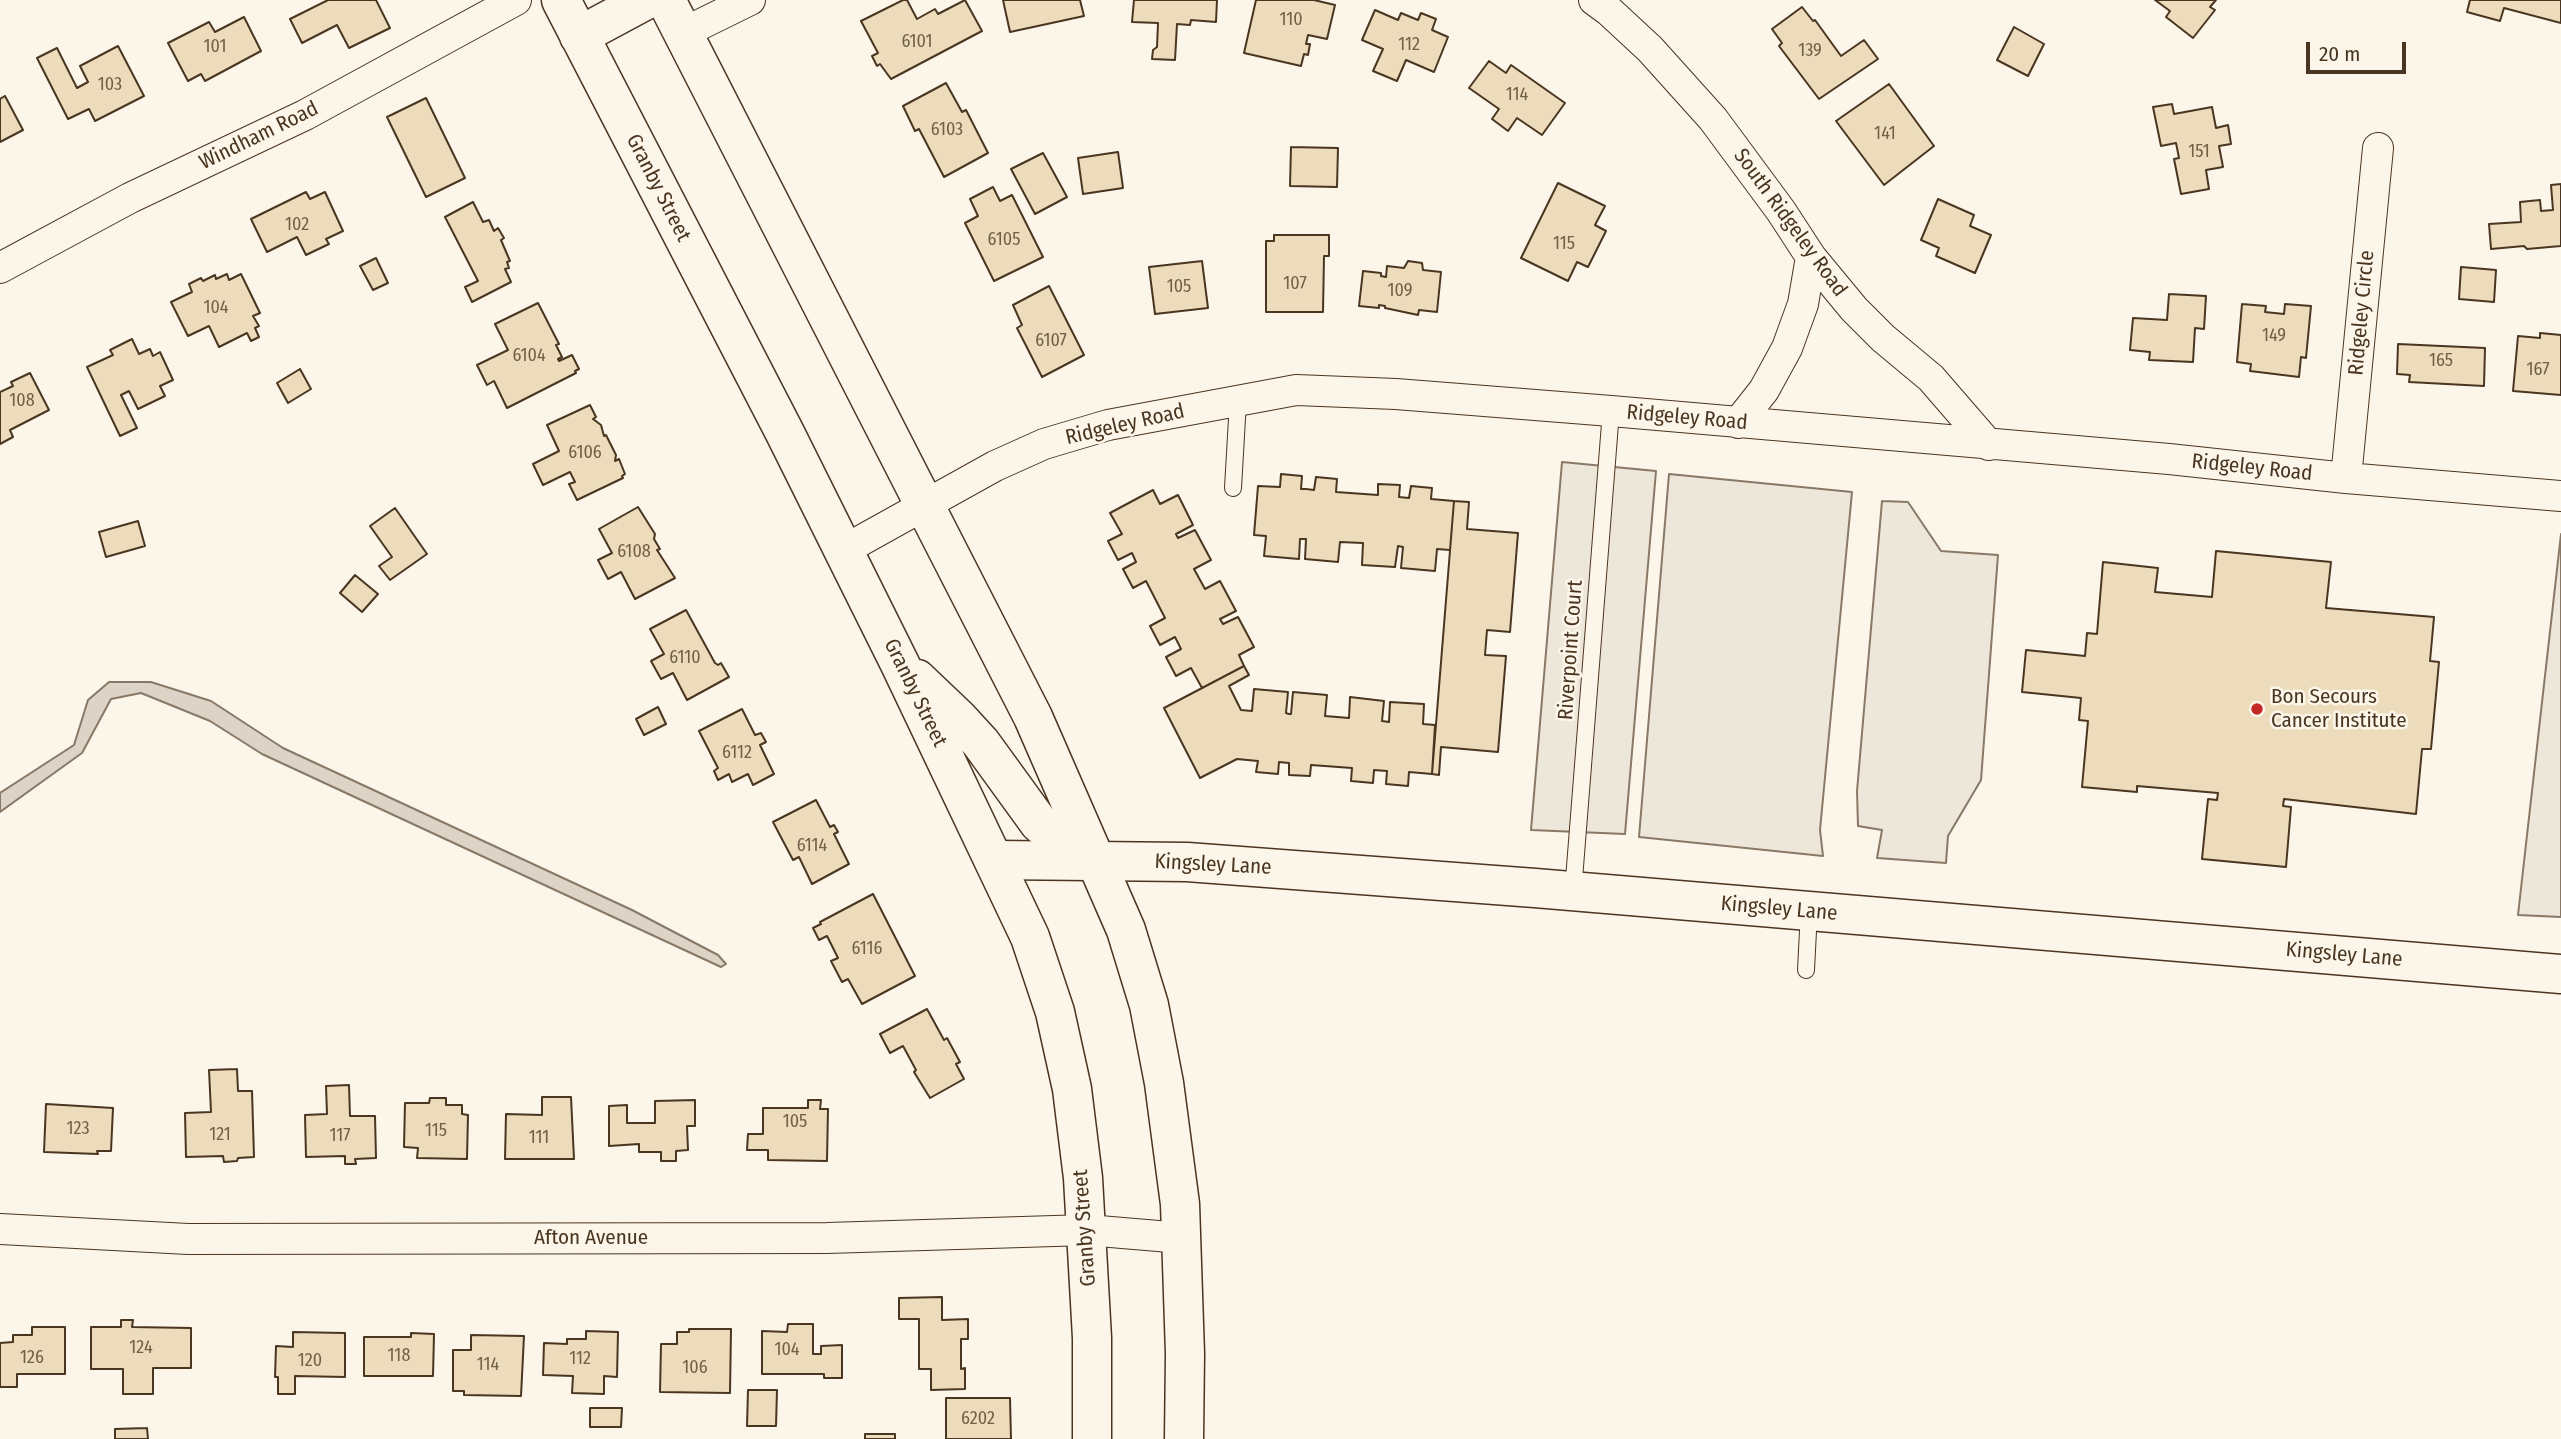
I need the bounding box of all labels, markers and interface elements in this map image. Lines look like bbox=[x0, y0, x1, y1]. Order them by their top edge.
house number: 110 bbox=[1279, 9, 1303, 31]
scale bar bbox=[2309, 28, 2409, 72]
house number: 6101 bbox=[901, 31, 933, 53]
house number: 112 bbox=[1398, 34, 1420, 56]
house number: 101 bbox=[204, 36, 226, 58]
house number: 139 bbox=[1798, 40, 1822, 62]
text: 20 m bbox=[2319, 41, 2360, 67]
house number: 103 bbox=[98, 74, 122, 96]
house number: 114 bbox=[1506, 84, 1528, 106]
street label: Windham Road bbox=[195, 96, 323, 176]
house number: 6103 bbox=[931, 119, 963, 141]
house number: 141 bbox=[1874, 123, 1896, 145]
street label: Granby Street bbox=[620, 130, 696, 246]
house number: 151 bbox=[2188, 141, 2210, 163]
street label: South Ridgeley Road bbox=[1728, 144, 1852, 302]
house number: 102 bbox=[285, 214, 309, 236]
house number: 6105 bbox=[988, 229, 1020, 251]
house number: 115 bbox=[1553, 233, 1575, 255]
street label: Ridgeley Circle bbox=[2344, 249, 2380, 377]
house number: 107 bbox=[1283, 273, 1307, 295]
house number: 105 bbox=[1167, 276, 1191, 298]
house number: 109 bbox=[1387, 280, 1413, 302]
house number: 104 bbox=[203, 297, 229, 319]
house number: 149 bbox=[2262, 325, 2286, 347]
house number: 6107 bbox=[1035, 330, 1067, 352]
house number: 6104 bbox=[512, 345, 546, 367]
house number: 165 bbox=[2429, 350, 2453, 372]
house number: 167 bbox=[2527, 359, 2549, 381]
house number: 108 bbox=[9, 390, 35, 412]
street label: Ridgeley Road bbox=[1063, 399, 1187, 451]
street label: Ridgeley Road bbox=[1625, 400, 1749, 436]
house number: 6106 bbox=[568, 442, 602, 464]
street label: Ridgeley Road bbox=[2190, 449, 2314, 487]
house number: 6108 bbox=[617, 541, 651, 563]
street label: Riverpoint Court bbox=[1554, 579, 1588, 721]
street label: Granby Street bbox=[878, 635, 952, 751]
house number: 6110 bbox=[669, 647, 701, 669]
place label: Bon Secours Cancer Institute bbox=[2271, 684, 2407, 734]
marker: Bon Secours Cancer Institute bbox=[2249, 701, 2265, 717]
house number: 6112 bbox=[722, 742, 752, 764]
house number: 6114 bbox=[797, 835, 827, 857]
street label: Kingsley Lane bbox=[1154, 849, 1272, 881]
street label: Kingsley Lane bbox=[1720, 891, 1838, 927]
street label: Kingsley Lane bbox=[2285, 937, 2403, 973]
house number: 6116 bbox=[852, 938, 882, 960]
house number: 105 bbox=[783, 1111, 807, 1133]
house number: 123 bbox=[66, 1118, 90, 1140]
house number: 115 bbox=[425, 1120, 447, 1142]
house number: 121 bbox=[209, 1124, 231, 1146]
house number: 117 bbox=[329, 1125, 351, 1147]
house number: 111 bbox=[529, 1127, 549, 1149]
street label: Granby Street bbox=[1068, 1169, 1102, 1287]
street label: Afton Avenue bbox=[534, 1225, 648, 1251]
house number: 124 bbox=[129, 1337, 153, 1359]
house number: 104 bbox=[774, 1339, 800, 1361]
house number: 118 bbox=[388, 1345, 410, 1367]
house number: 126 bbox=[20, 1347, 44, 1369]
house number: 112 bbox=[569, 1348, 591, 1370]
house number: 120 bbox=[298, 1350, 322, 1372]
house number: 114 bbox=[477, 1354, 499, 1376]
house number: 106 bbox=[682, 1357, 708, 1379]
house number: 6202 bbox=[961, 1408, 995, 1430]

